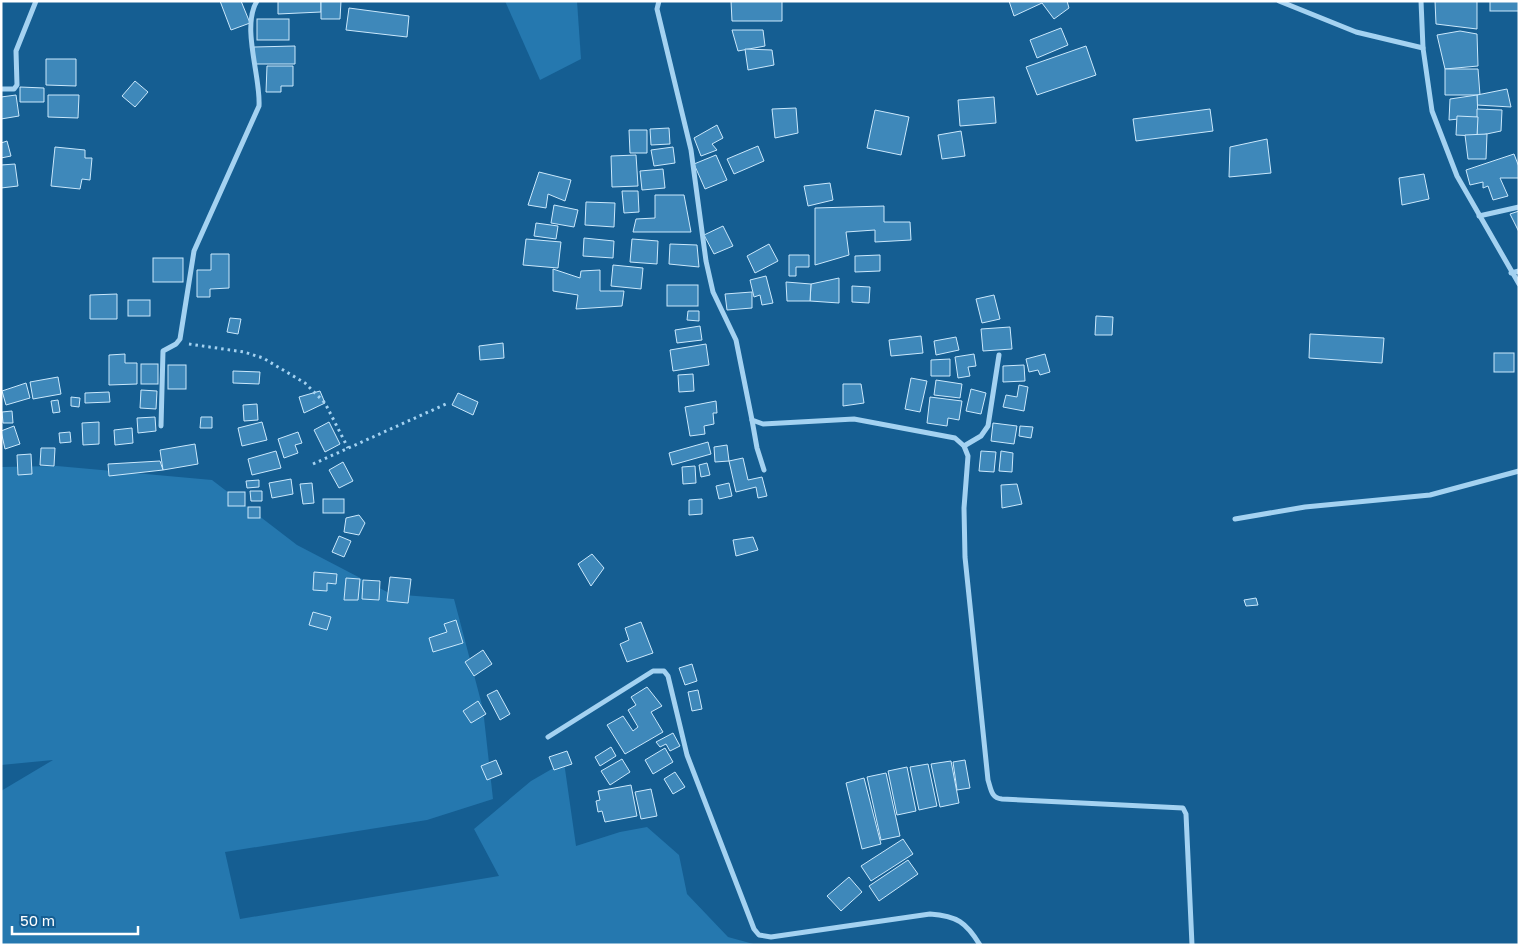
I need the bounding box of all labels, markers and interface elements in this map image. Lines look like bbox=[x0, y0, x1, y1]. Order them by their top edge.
scale bar bbox=[12, 904, 139, 936]
text: 50 m bbox=[20, 911, 55, 929]

